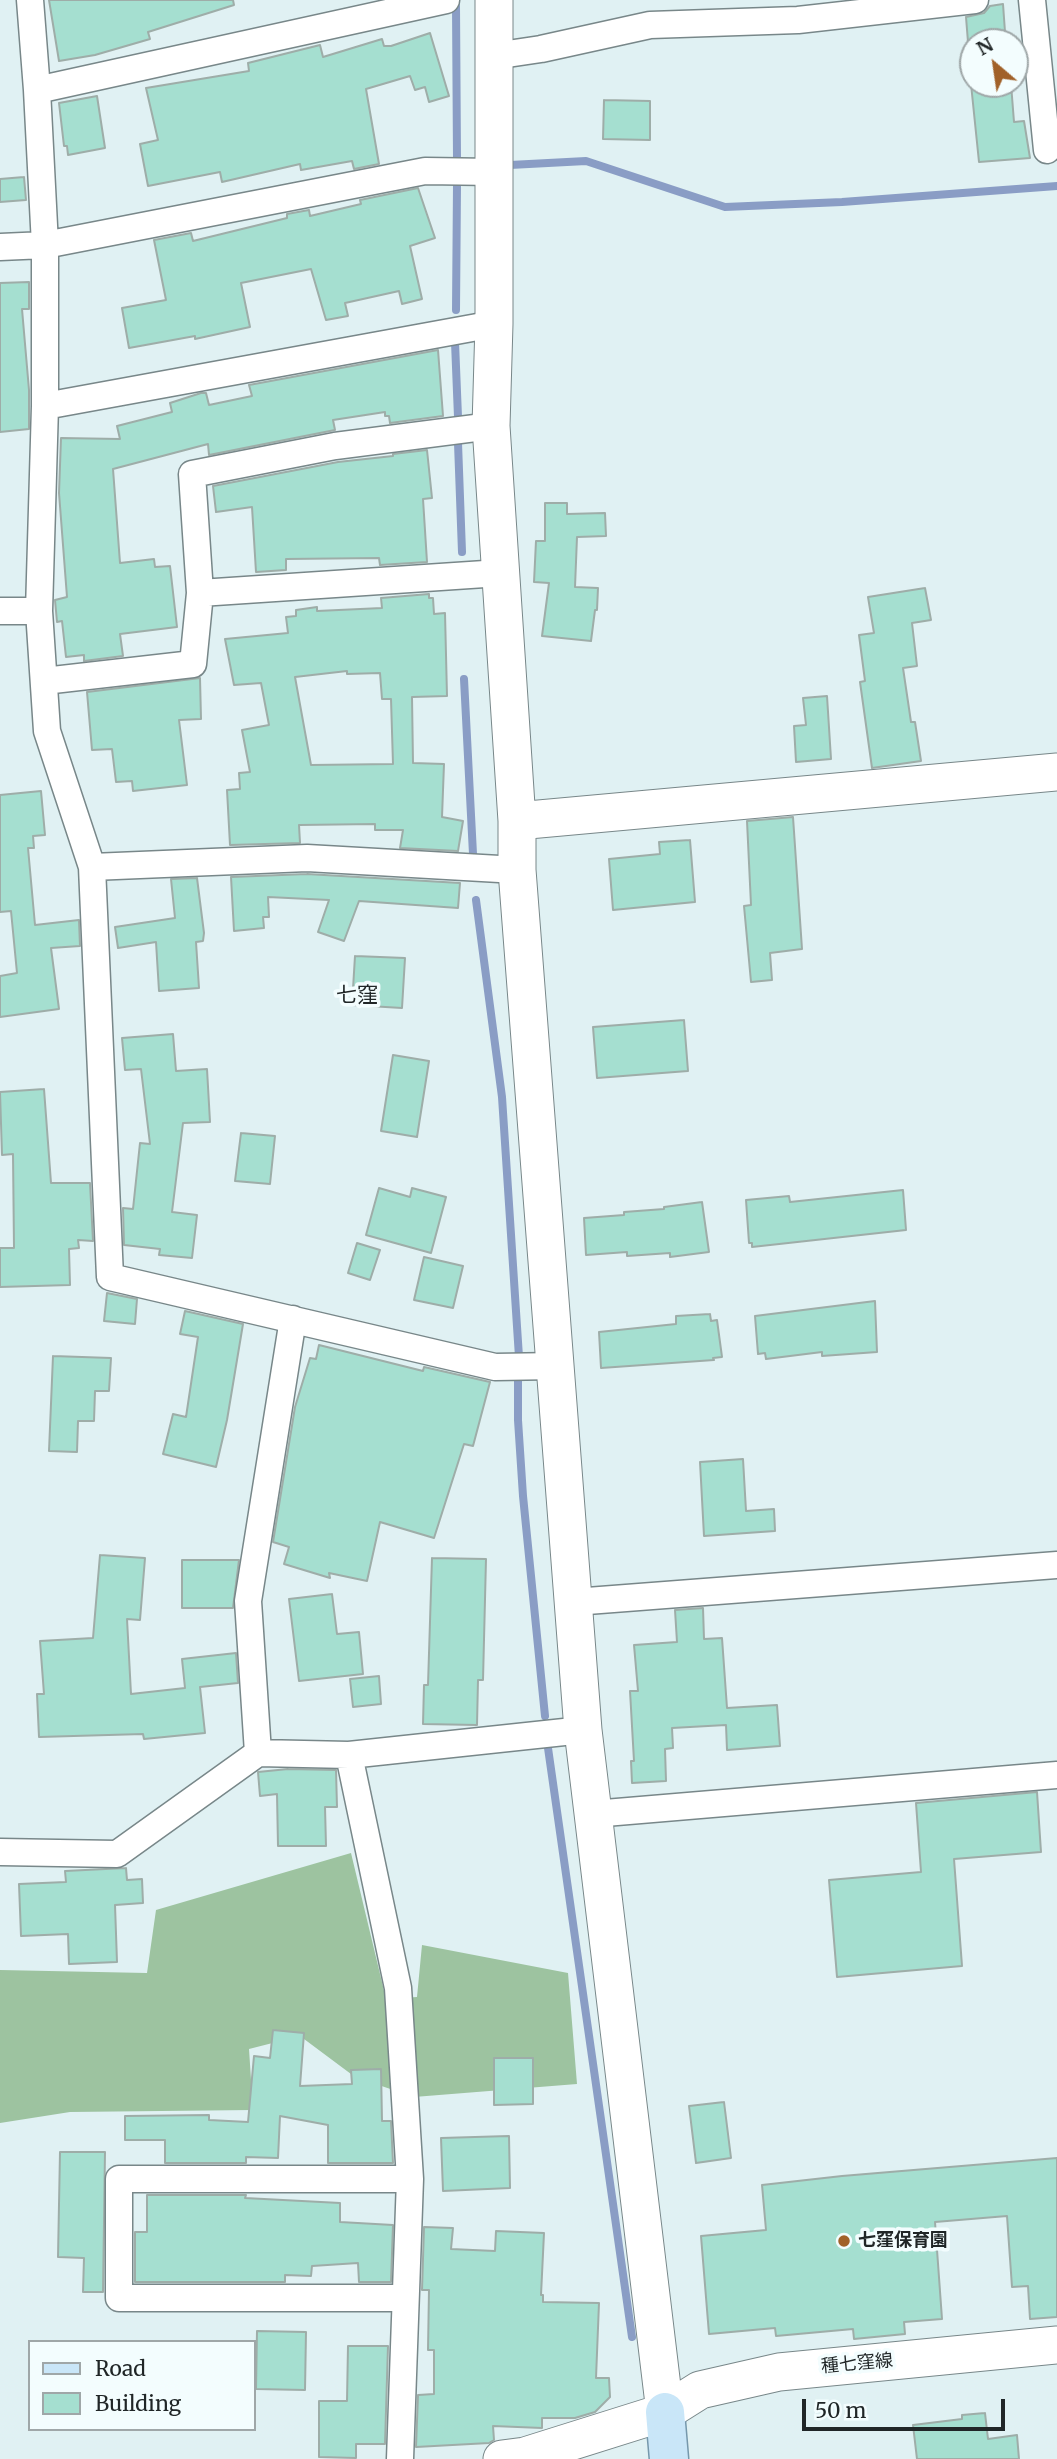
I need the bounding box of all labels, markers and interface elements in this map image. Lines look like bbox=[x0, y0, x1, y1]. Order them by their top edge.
north arrow bbox=[959, 28, 1029, 98]
text: N bbox=[972, 32, 997, 61]
district label: 七窪 bbox=[336, 983, 378, 1009]
place label: 七窪保育園 bbox=[858, 2230, 948, 2252]
marker: 七窪保育園 bbox=[836, 2233, 852, 2249]
legend bbox=[28, 2340, 256, 2431]
street label: 種七窪線 bbox=[820, 2350, 894, 2378]
text: Road bbox=[95, 2355, 146, 2382]
scale bar bbox=[805, 2386, 1008, 2430]
text: Building bbox=[95, 2390, 181, 2417]
text: 50 m bbox=[815, 2397, 866, 2424]

